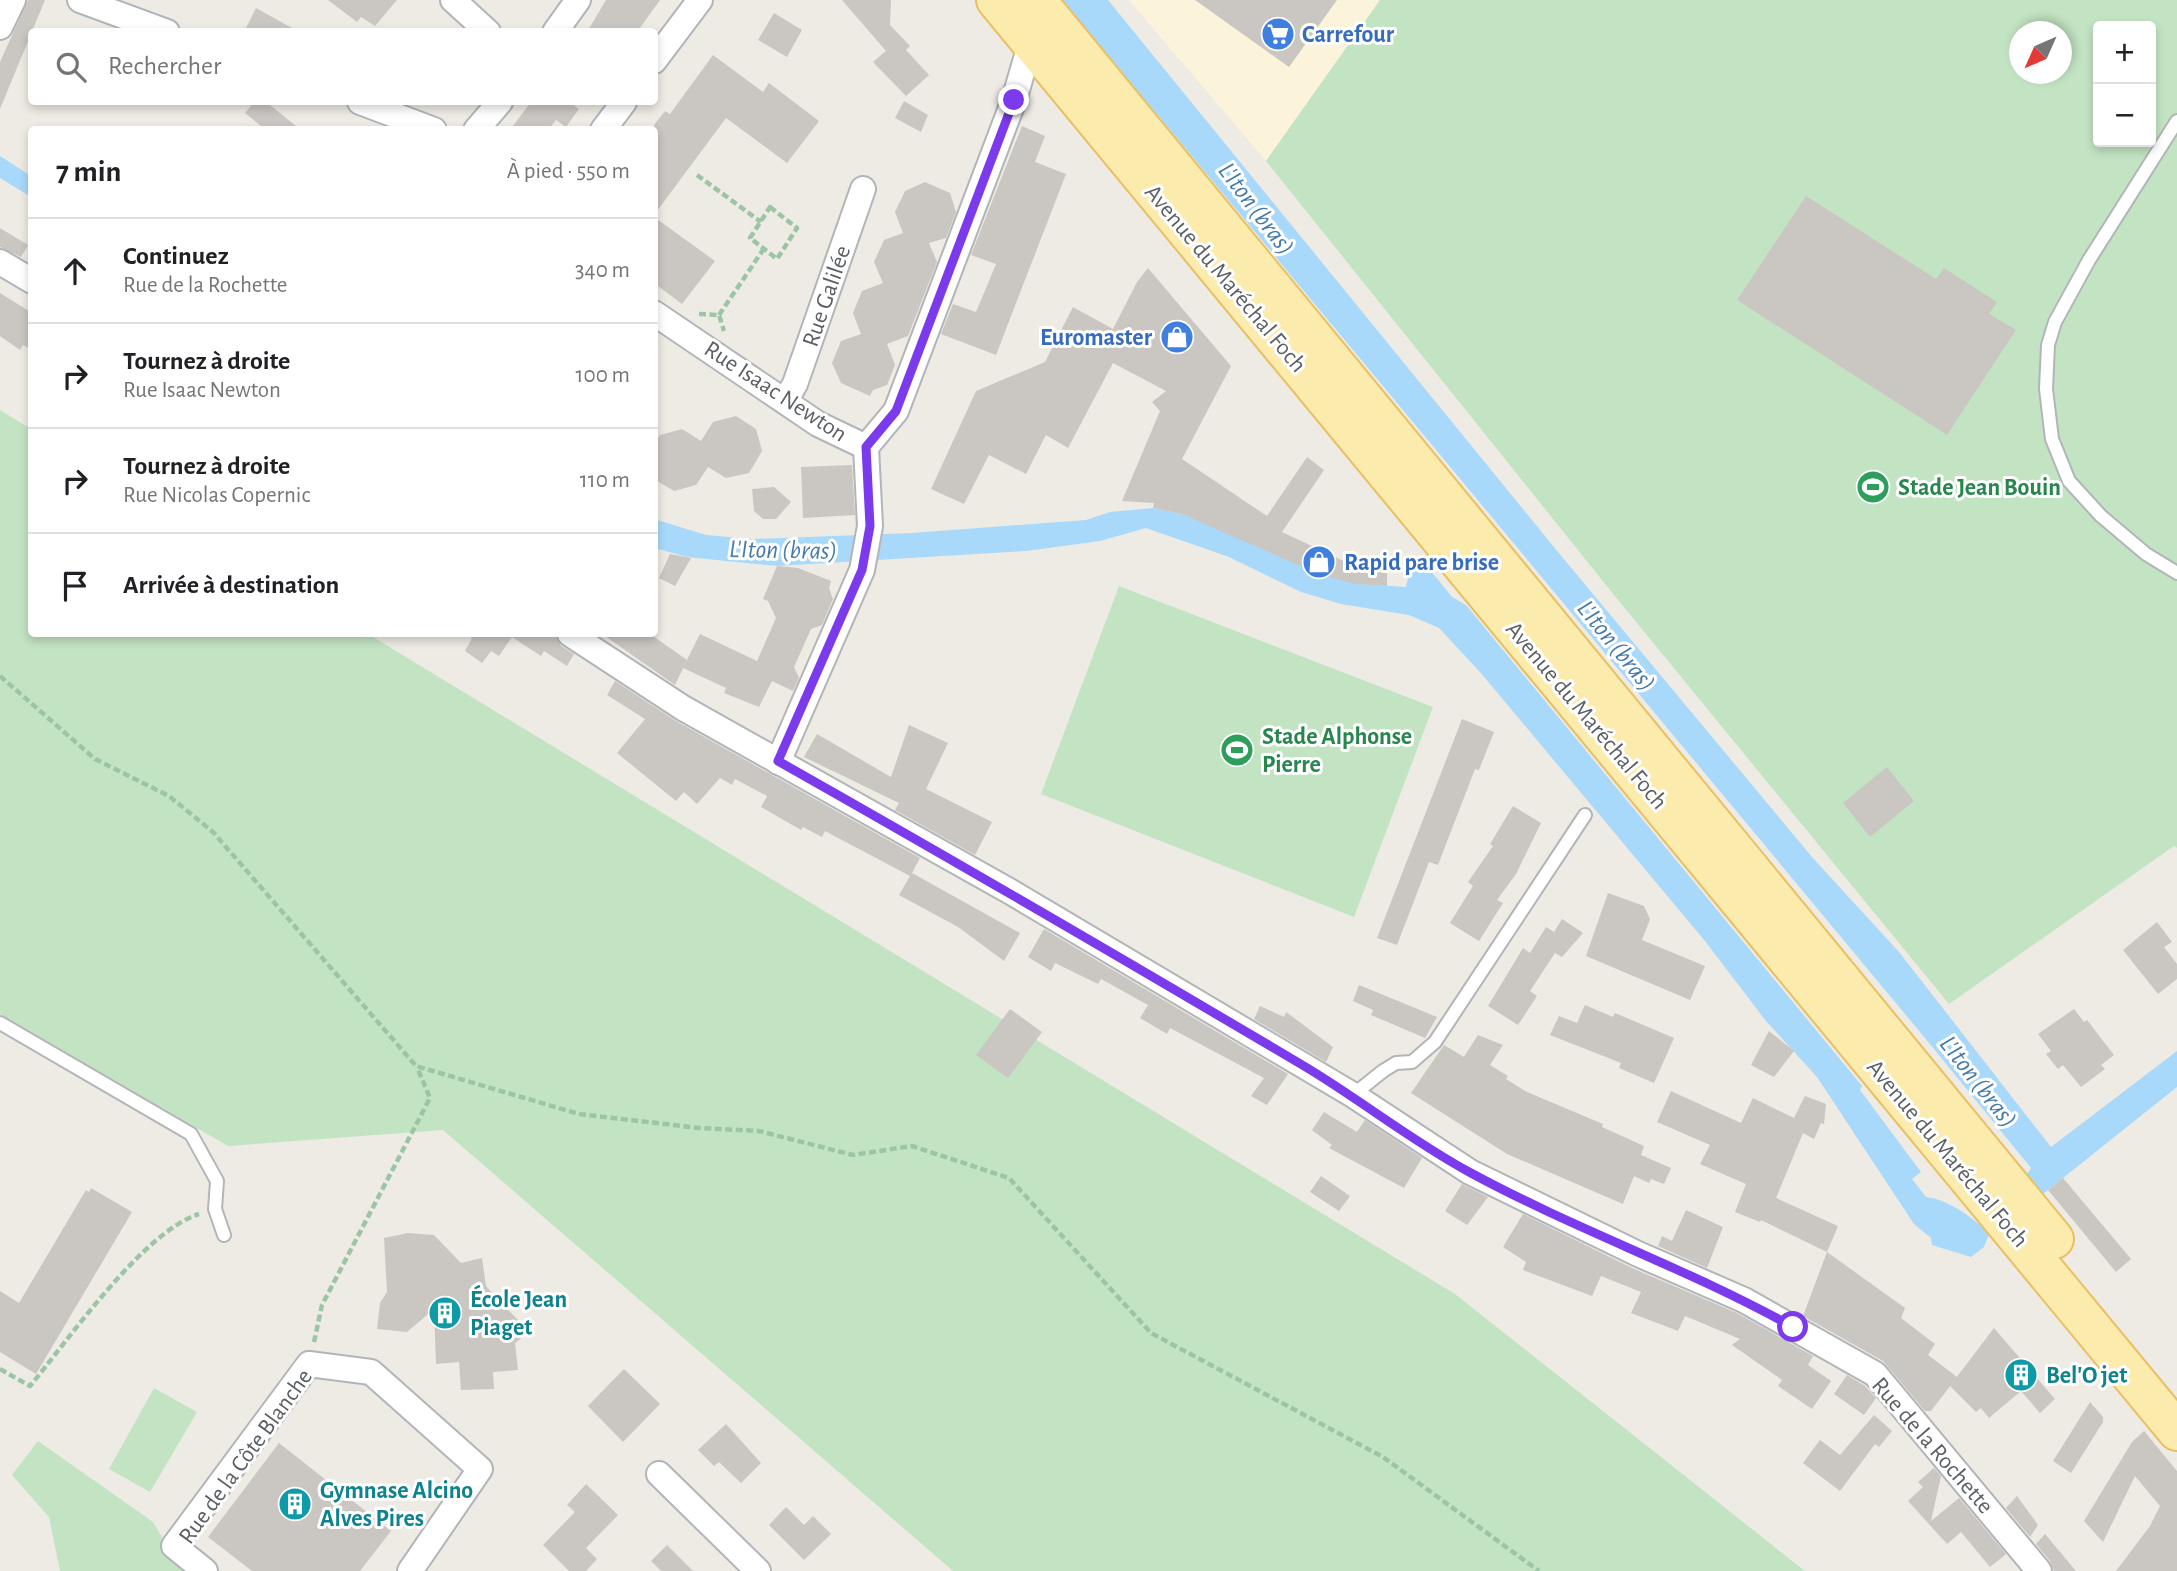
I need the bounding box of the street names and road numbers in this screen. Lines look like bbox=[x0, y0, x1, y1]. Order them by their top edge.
street label: Avenue du Maréchal Foch bbox=[1140, 180, 1310, 377]
street label: Rue Galilée bbox=[798, 243, 855, 350]
street label: Rue Isaac Newton bbox=[700, 337, 851, 447]
street label: Avenue du Maréchal Foch bbox=[1501, 617, 1671, 814]
street label: Avenue du Maréchal Foch bbox=[1862, 1055, 2032, 1252]
street label: Rue de la Côte Blanche bbox=[175, 1365, 317, 1548]
street label: Rue de la Rochette bbox=[1867, 1373, 1998, 1518]

